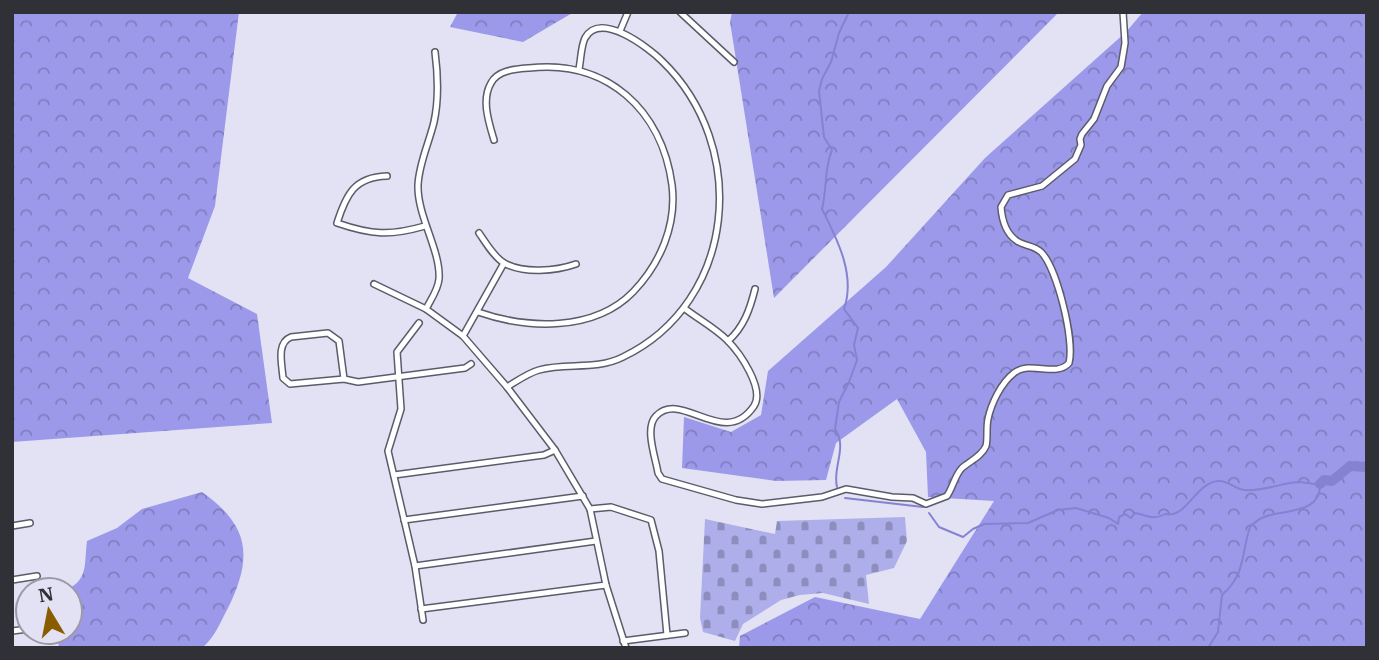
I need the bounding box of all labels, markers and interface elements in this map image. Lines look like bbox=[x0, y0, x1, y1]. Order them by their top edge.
north arrow bbox=[14, 576, 84, 646]
text: N bbox=[37, 581, 56, 607]

